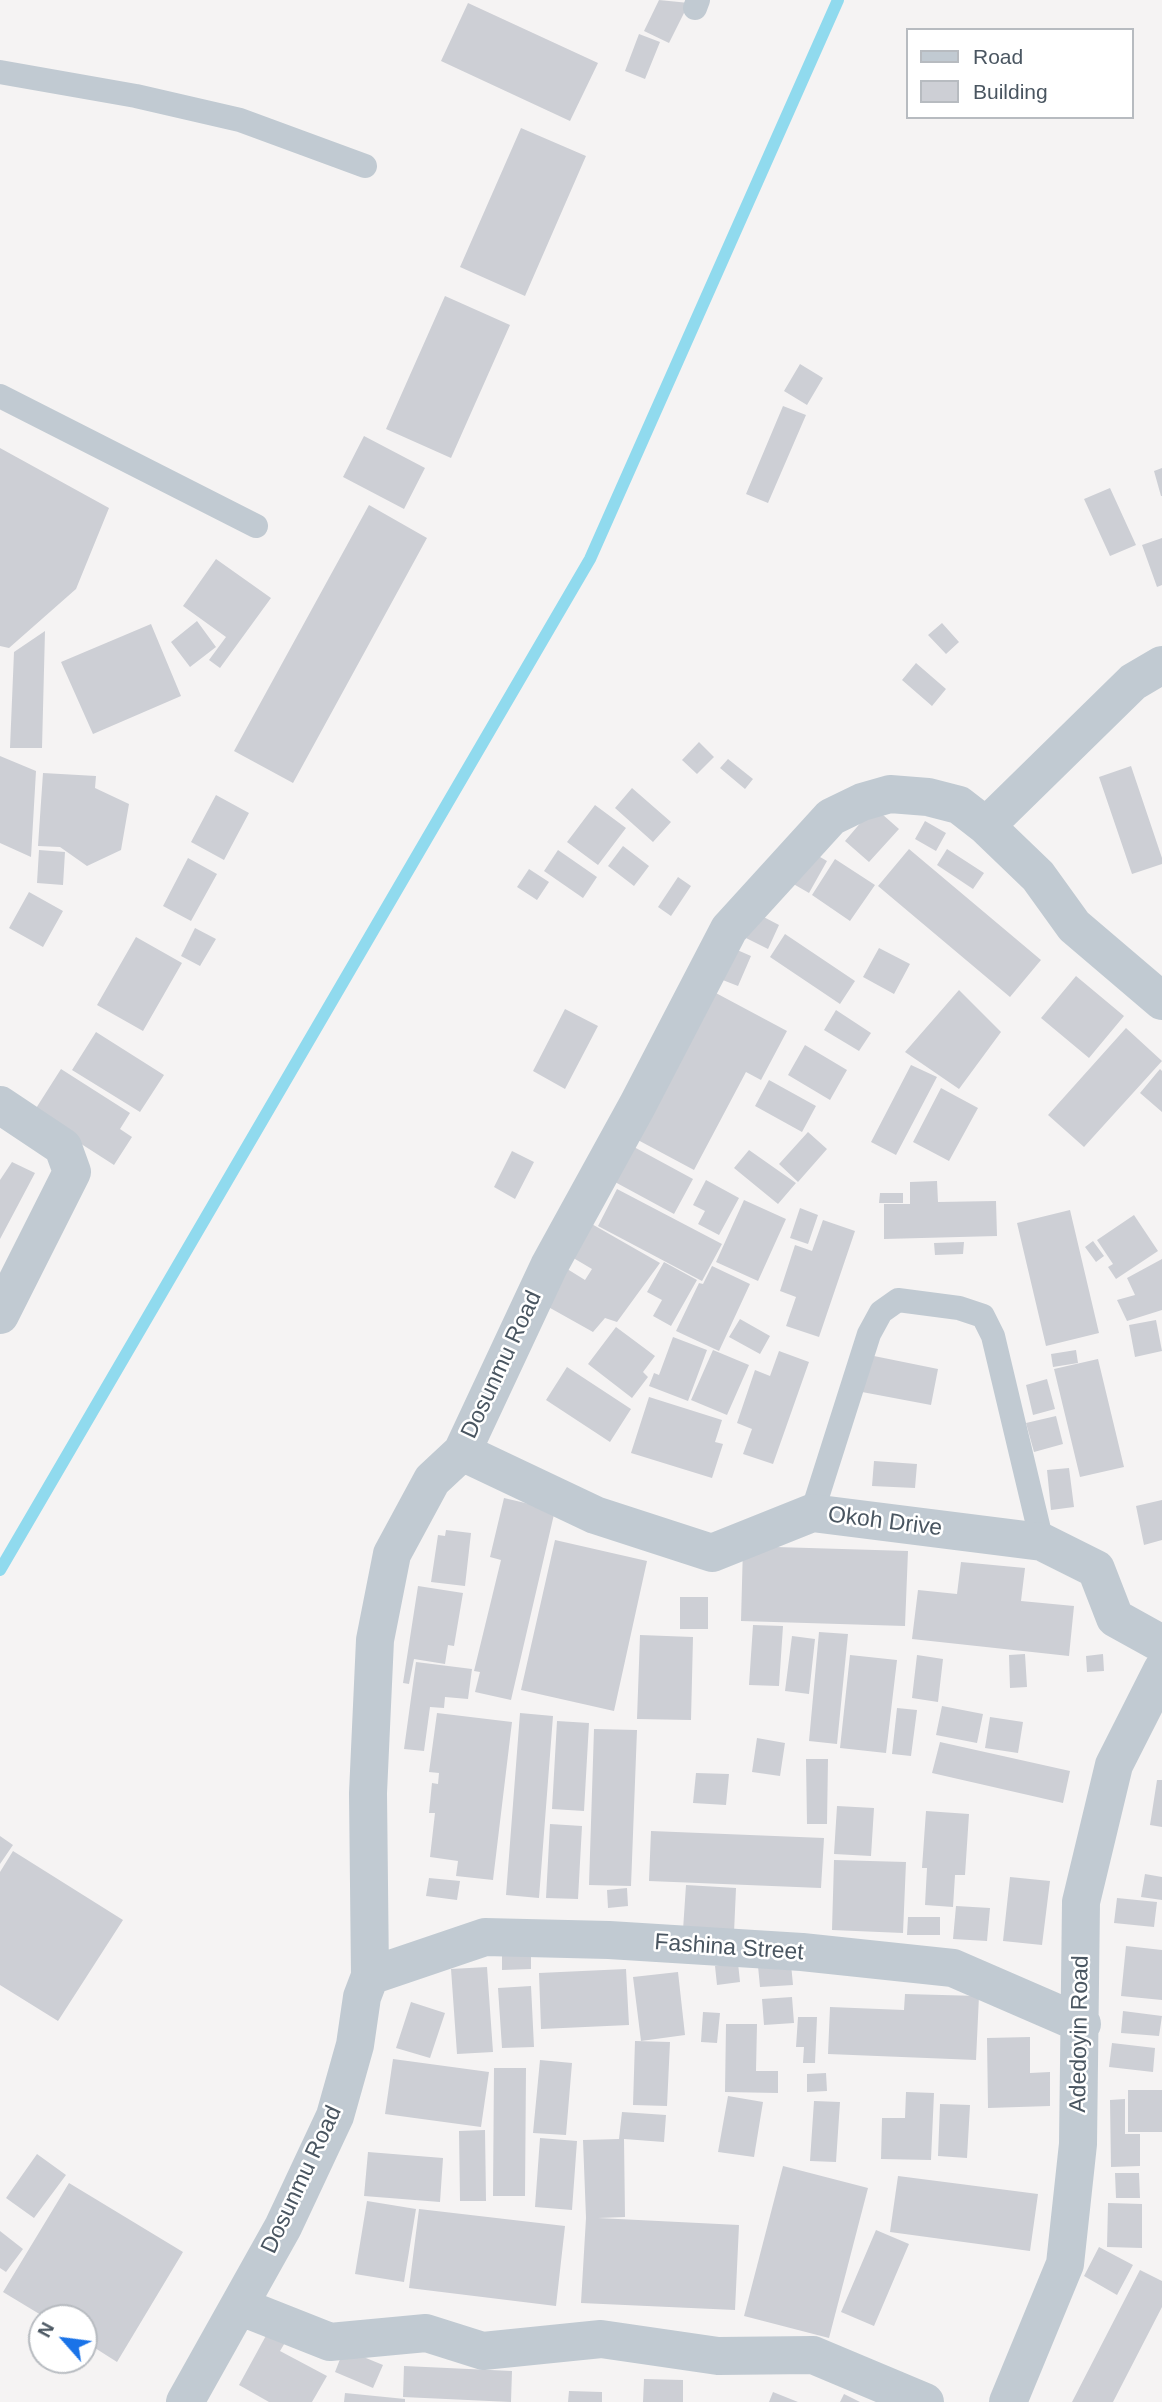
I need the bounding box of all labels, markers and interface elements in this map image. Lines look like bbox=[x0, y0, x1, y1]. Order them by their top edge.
legend bbox=[906, 28, 1134, 119]
text: Road bbox=[973, 45, 1023, 68]
text: Building bbox=[973, 80, 1048, 103]
street label: Dosunmu Road bbox=[456, 1287, 548, 1443]
street label: Okoh Drive bbox=[826, 1501, 944, 1543]
street label: Fashina Street bbox=[653, 1929, 805, 1967]
street label: Adedoyin Road bbox=[1065, 1955, 1095, 2113]
street label: Dosunmu Road bbox=[256, 2102, 348, 2258]
north arrow bbox=[28, 2304, 98, 2374]
text: N bbox=[33, 2319, 58, 2341]

